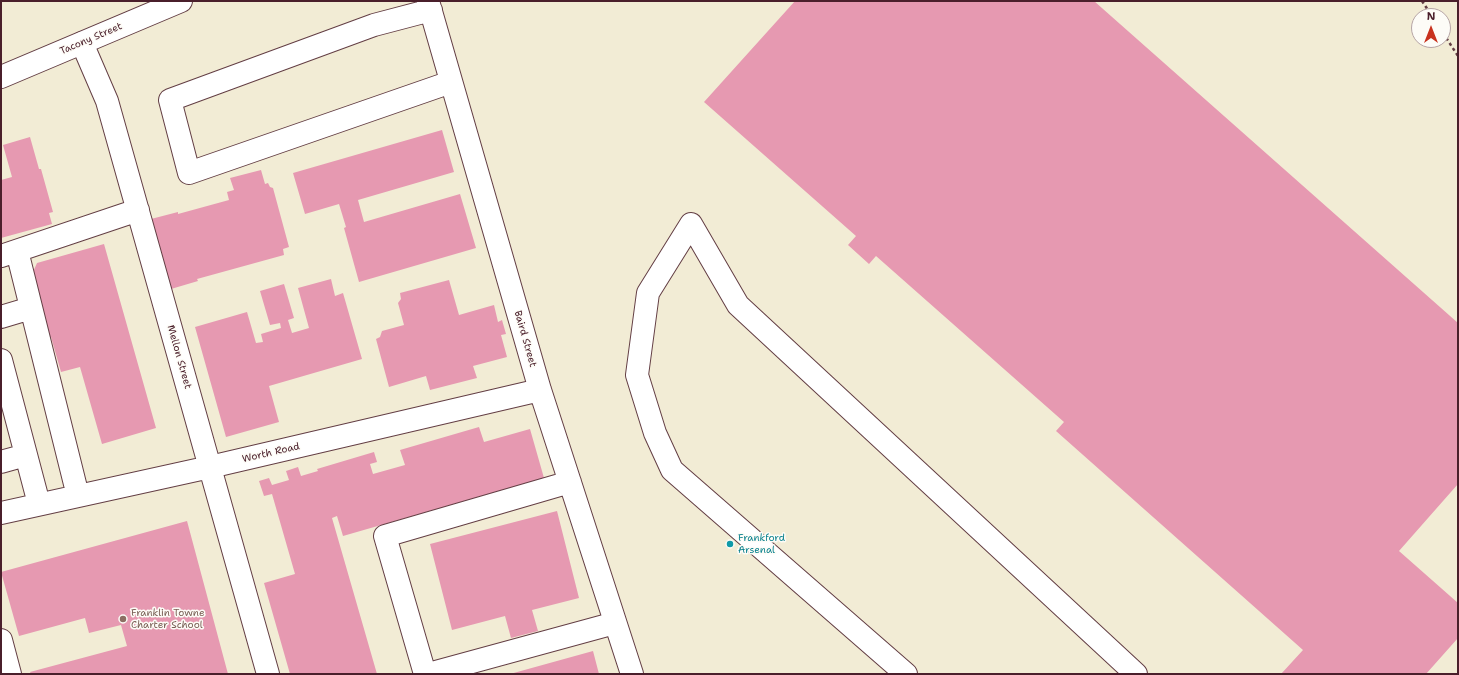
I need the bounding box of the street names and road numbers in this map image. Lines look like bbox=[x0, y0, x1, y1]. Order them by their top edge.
street label: Tacony Street bbox=[58, 20, 124, 58]
street label: Baird Street bbox=[511, 309, 539, 369]
street label: Mellon Street bbox=[164, 324, 194, 390]
street label: Worth Road bbox=[241, 441, 301, 465]

